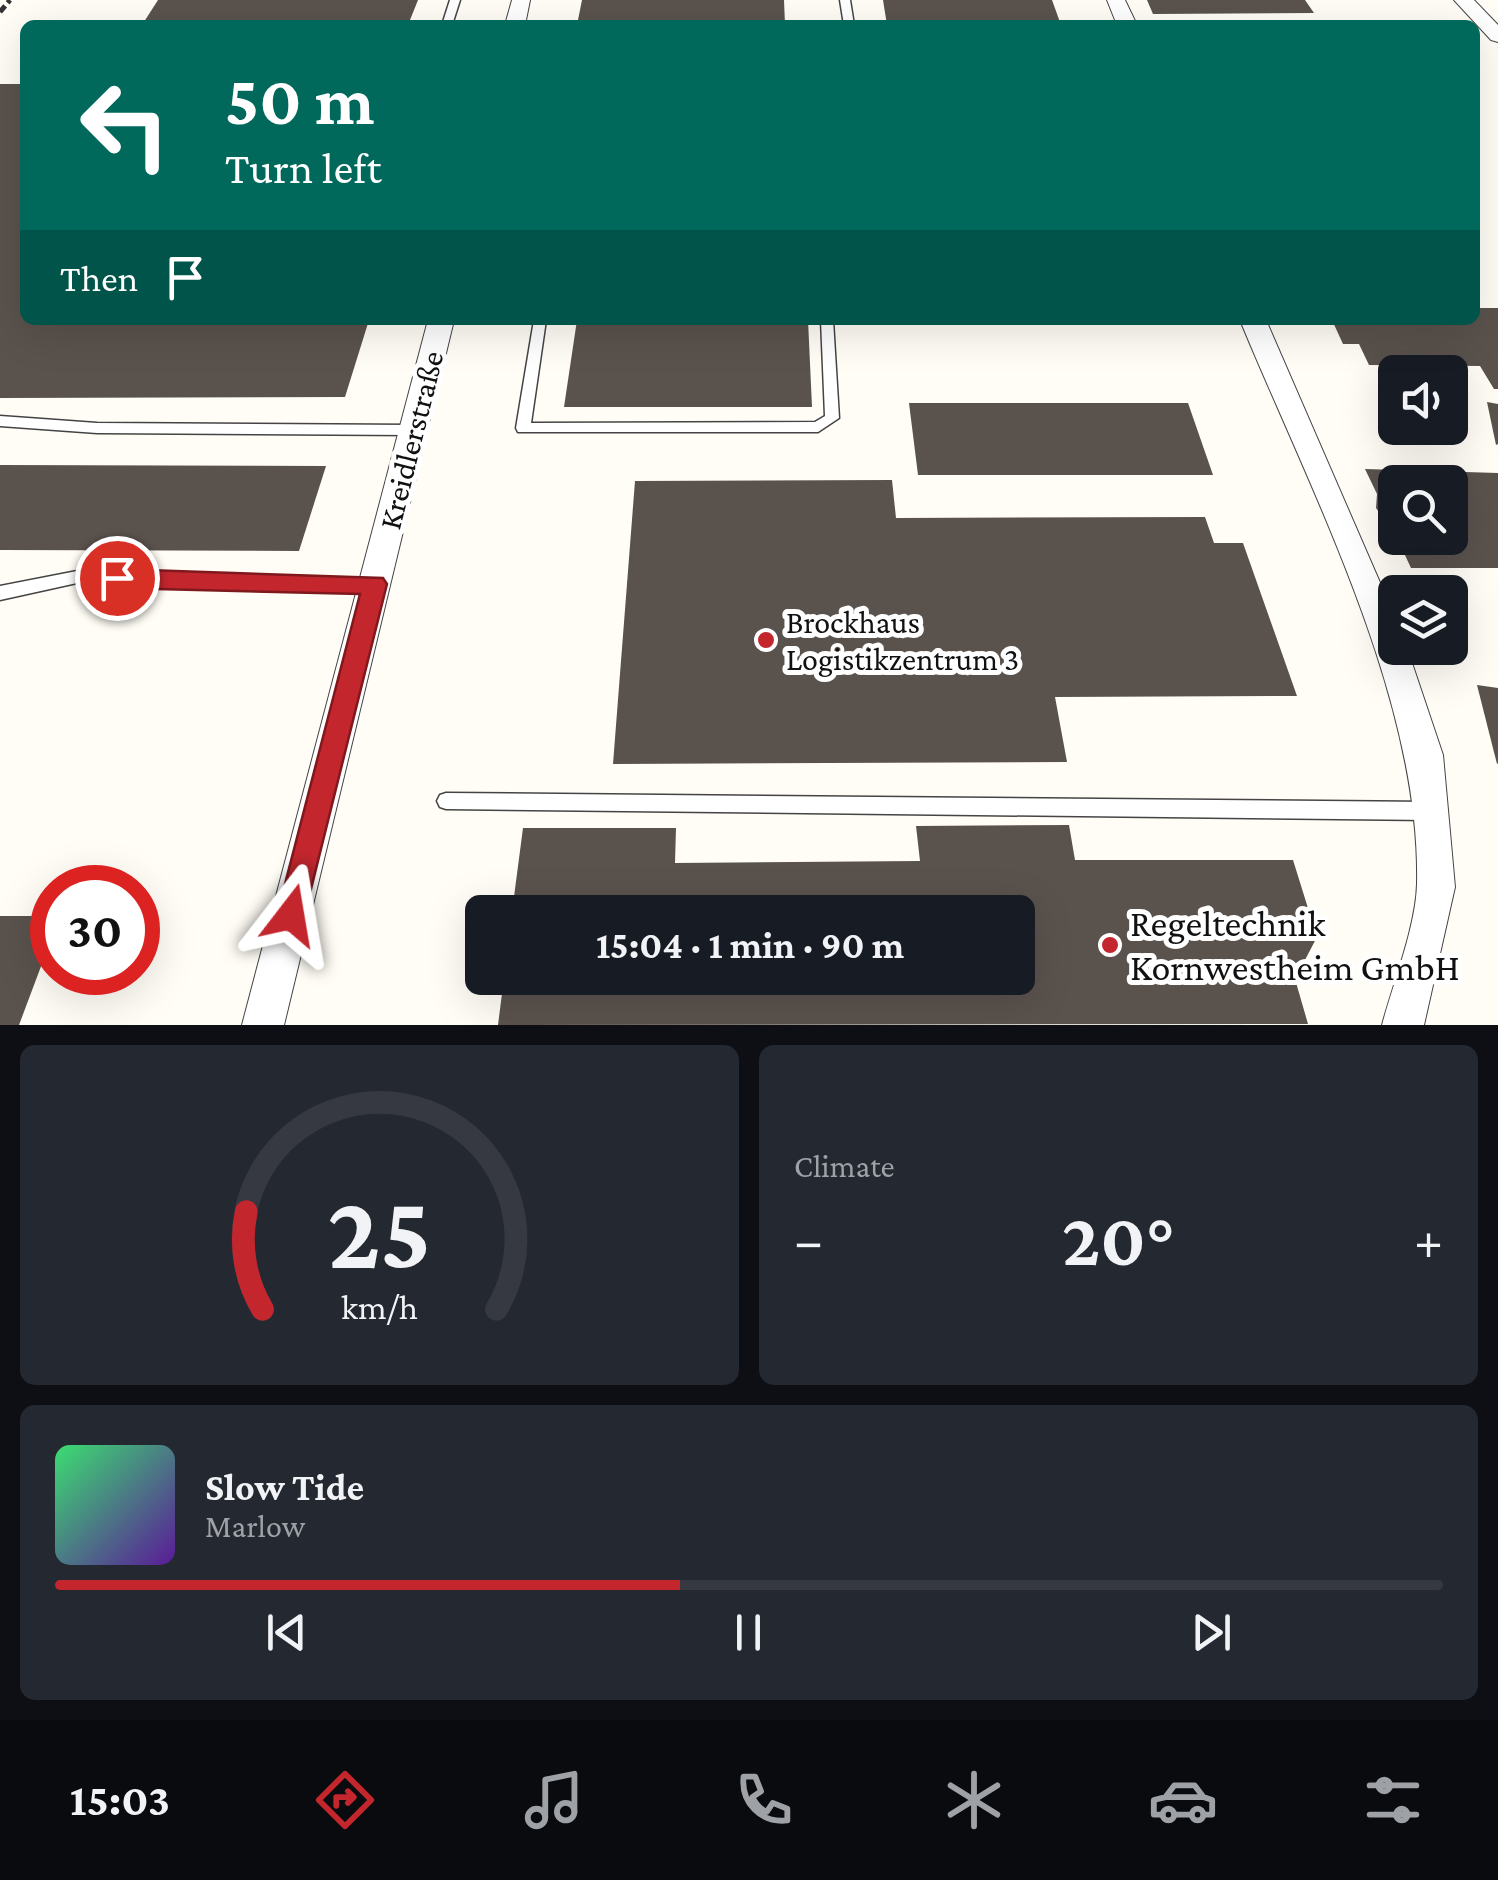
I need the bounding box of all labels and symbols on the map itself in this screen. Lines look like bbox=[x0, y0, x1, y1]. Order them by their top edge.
street label: Kreidlerstraße bbox=[371, 347, 451, 533]
pin bbox=[75, 536, 160, 621]
place label: Brockhaus Logistikzentrum 3 bbox=[786, 604, 1019, 677]
marker: Brockhaus Logistikzentrum 3 bbox=[755, 629, 777, 651]
position arrow bbox=[239, 863, 343, 967]
speed limit sign: 30 bbox=[30, 865, 160, 995]
place label: Regeltechnik Kornwestheim GmbH bbox=[1130, 902, 1460, 988]
marker: Regeltechnik Kornwestheim GmbH bbox=[1099, 934, 1121, 956]

